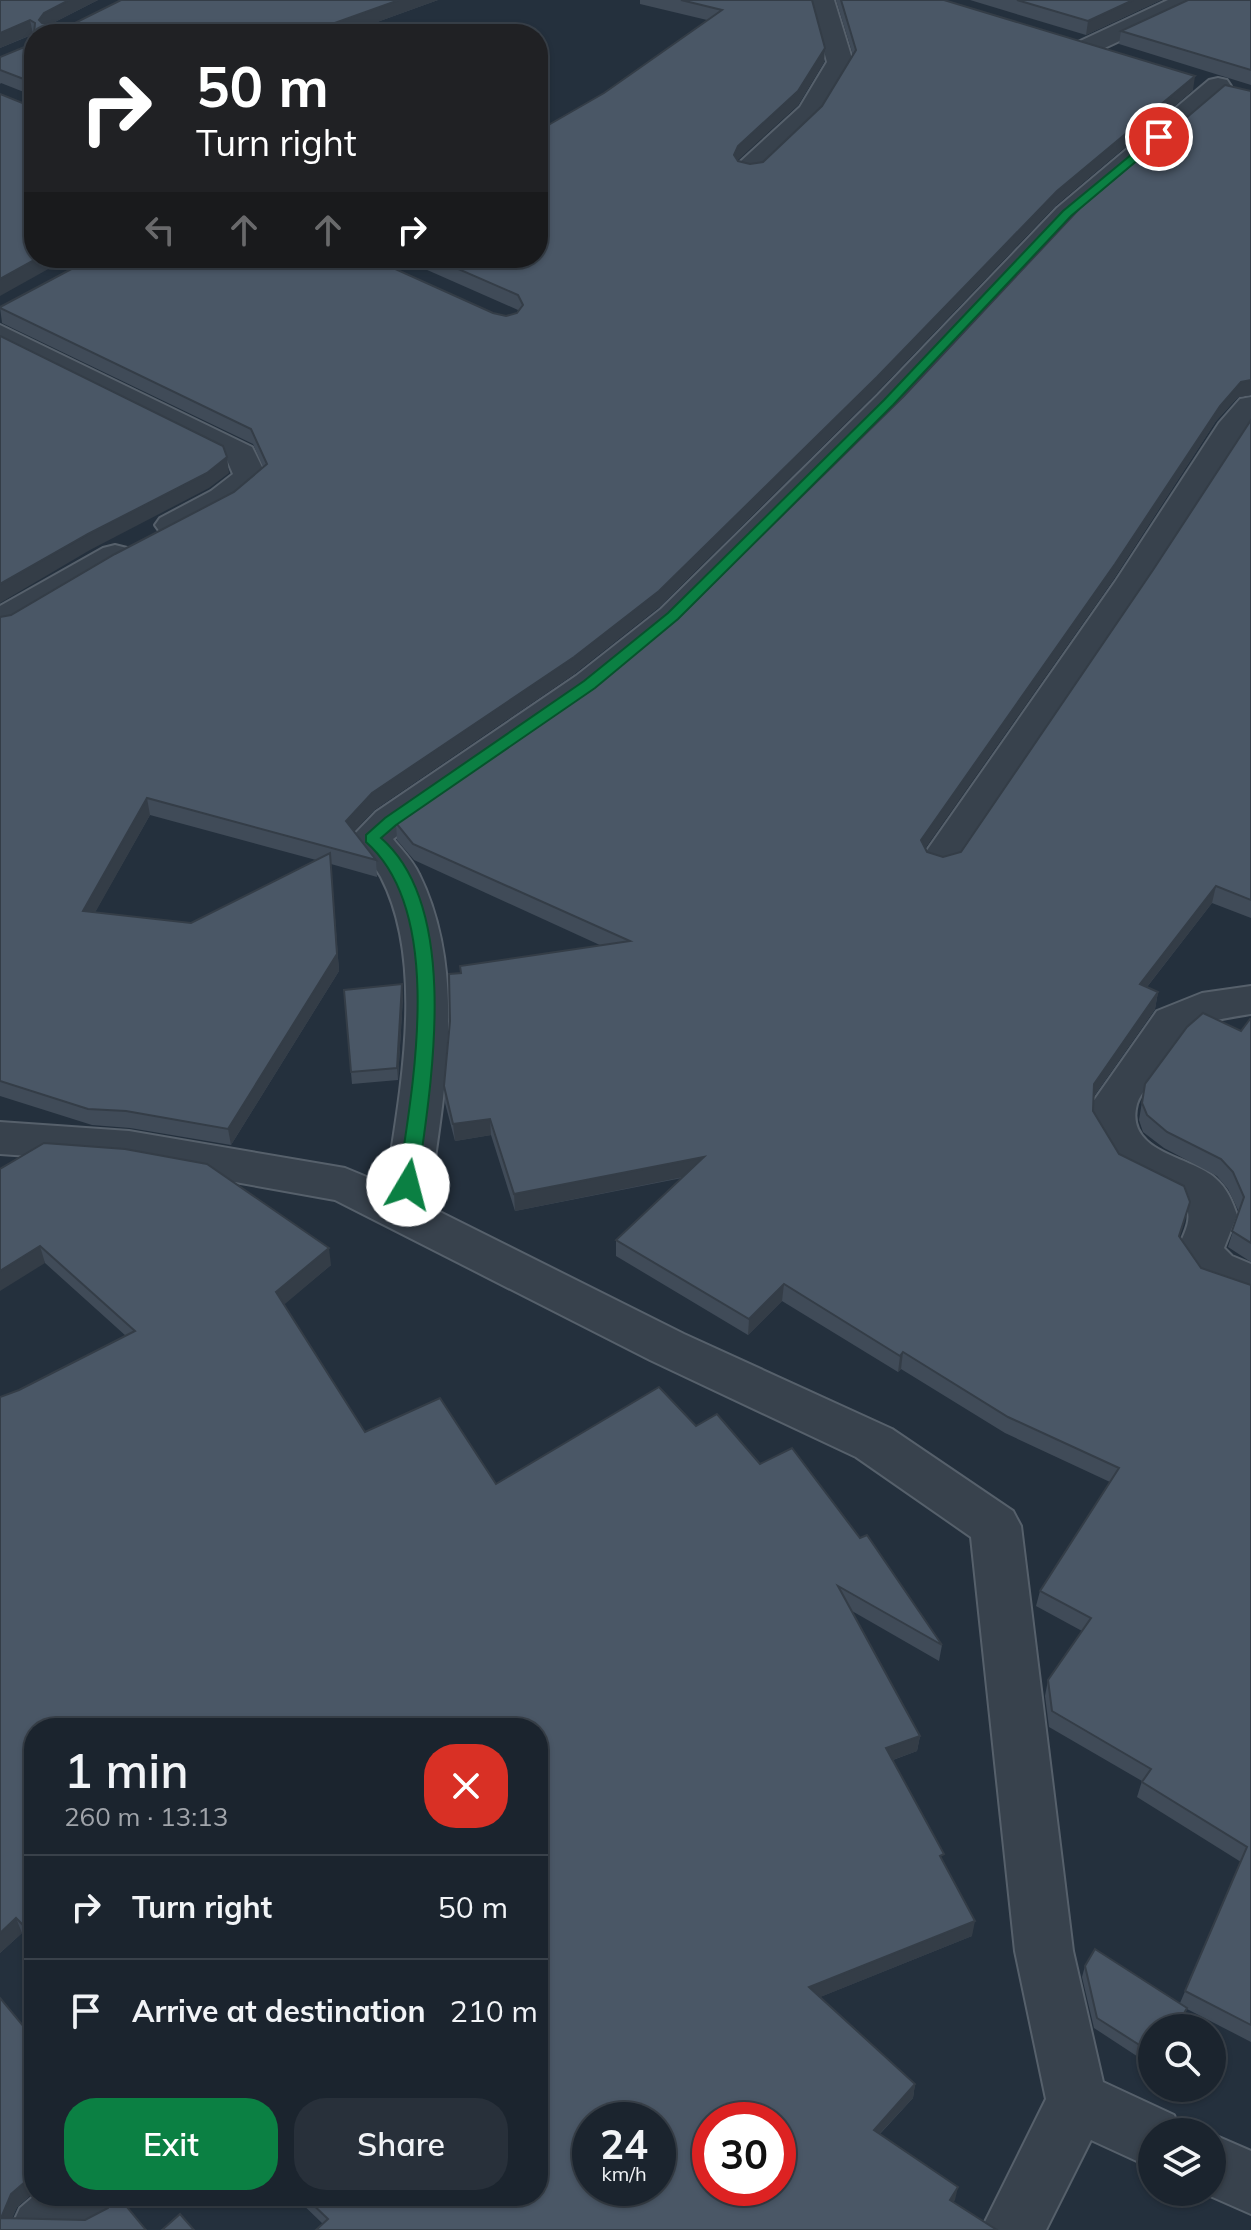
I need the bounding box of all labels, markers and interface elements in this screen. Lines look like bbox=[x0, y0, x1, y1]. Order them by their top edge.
text: 50 m bbox=[196, 51, 329, 121]
icon: right bbox=[64, 56, 168, 160]
pin bbox=[1125, 103, 1193, 171]
icon: arrive bbox=[1137, 115, 1181, 159]
text: Turn right bbox=[196, 120, 357, 165]
icon: left bbox=[138, 208, 182, 252]
icon: ahead bbox=[222, 208, 266, 252]
icon: ahead bbox=[306, 208, 350, 252]
icon: right bbox=[390, 208, 434, 252]
position arrow bbox=[366, 1143, 450, 1227]
text: 1 min bbox=[64, 1740, 189, 1800]
button: close bbox=[424, 1744, 508, 1828]
text: 260 m · 13:13 bbox=[64, 1800, 228, 1833]
icon: right bbox=[64, 1885, 108, 1929]
text: Turn right bbox=[132, 1888, 272, 1926]
text: 50 m bbox=[438, 1888, 508, 1926]
icon: arrive bbox=[64, 1989, 108, 2033]
text: Arrive at destination bbox=[132, 1992, 426, 2030]
text: 210 m bbox=[450, 1992, 538, 2030]
map controls bbox=[1138, 2014, 1226, 2206]
button: search bbox=[1138, 2014, 1226, 2102]
button: Exit bbox=[64, 2098, 278, 2190]
button: Share bbox=[294, 2098, 508, 2190]
speed limit sign: 30 bbox=[692, 2102, 796, 2206]
button: layers bbox=[1138, 2118, 1226, 2206]
text: 24 bbox=[600, 2119, 648, 2169]
text: km/h bbox=[601, 2161, 647, 2186]

